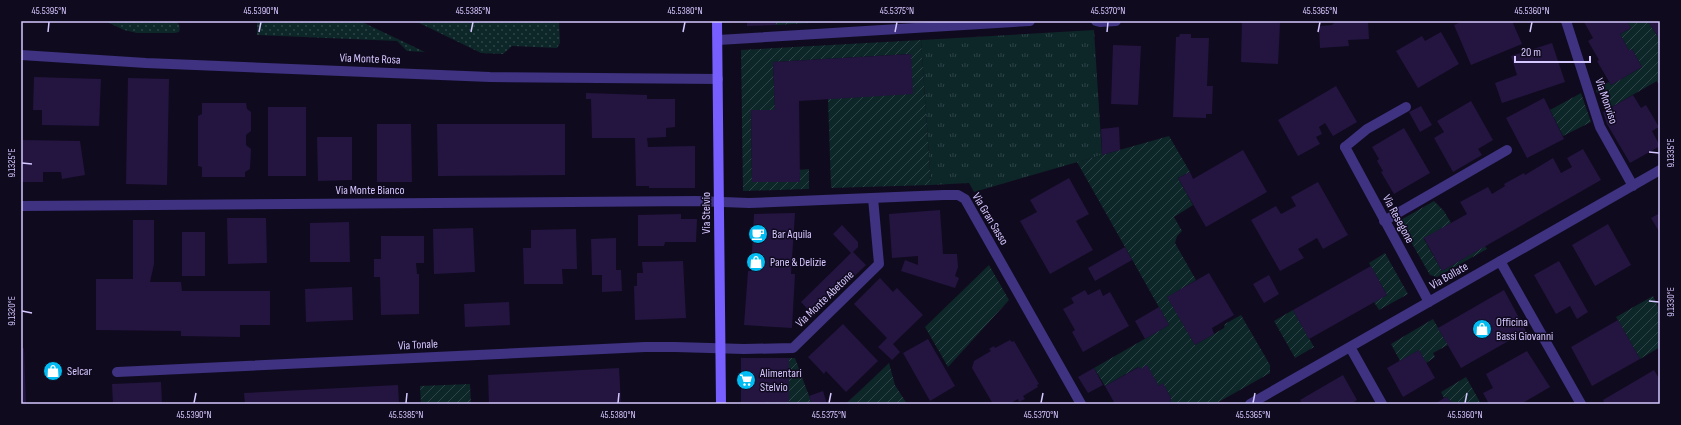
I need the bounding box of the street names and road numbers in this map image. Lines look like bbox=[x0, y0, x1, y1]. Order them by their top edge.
street label: Via Monte Rosa bbox=[339, 50, 401, 68]
street label: Via Monviso bbox=[1591, 76, 1621, 126]
street label: Via Monte Bianco bbox=[336, 183, 404, 198]
street label: Via Gran Sasso bbox=[969, 190, 1011, 248]
street label: Via Stelvio bbox=[699, 192, 714, 234]
street label: Via Resegone bbox=[1379, 192, 1417, 246]
street label: Via Bollate bbox=[1427, 259, 1471, 293]
street label: Via Monte Abetone bbox=[793, 267, 857, 331]
street label: Via Tonale bbox=[398, 336, 439, 354]

